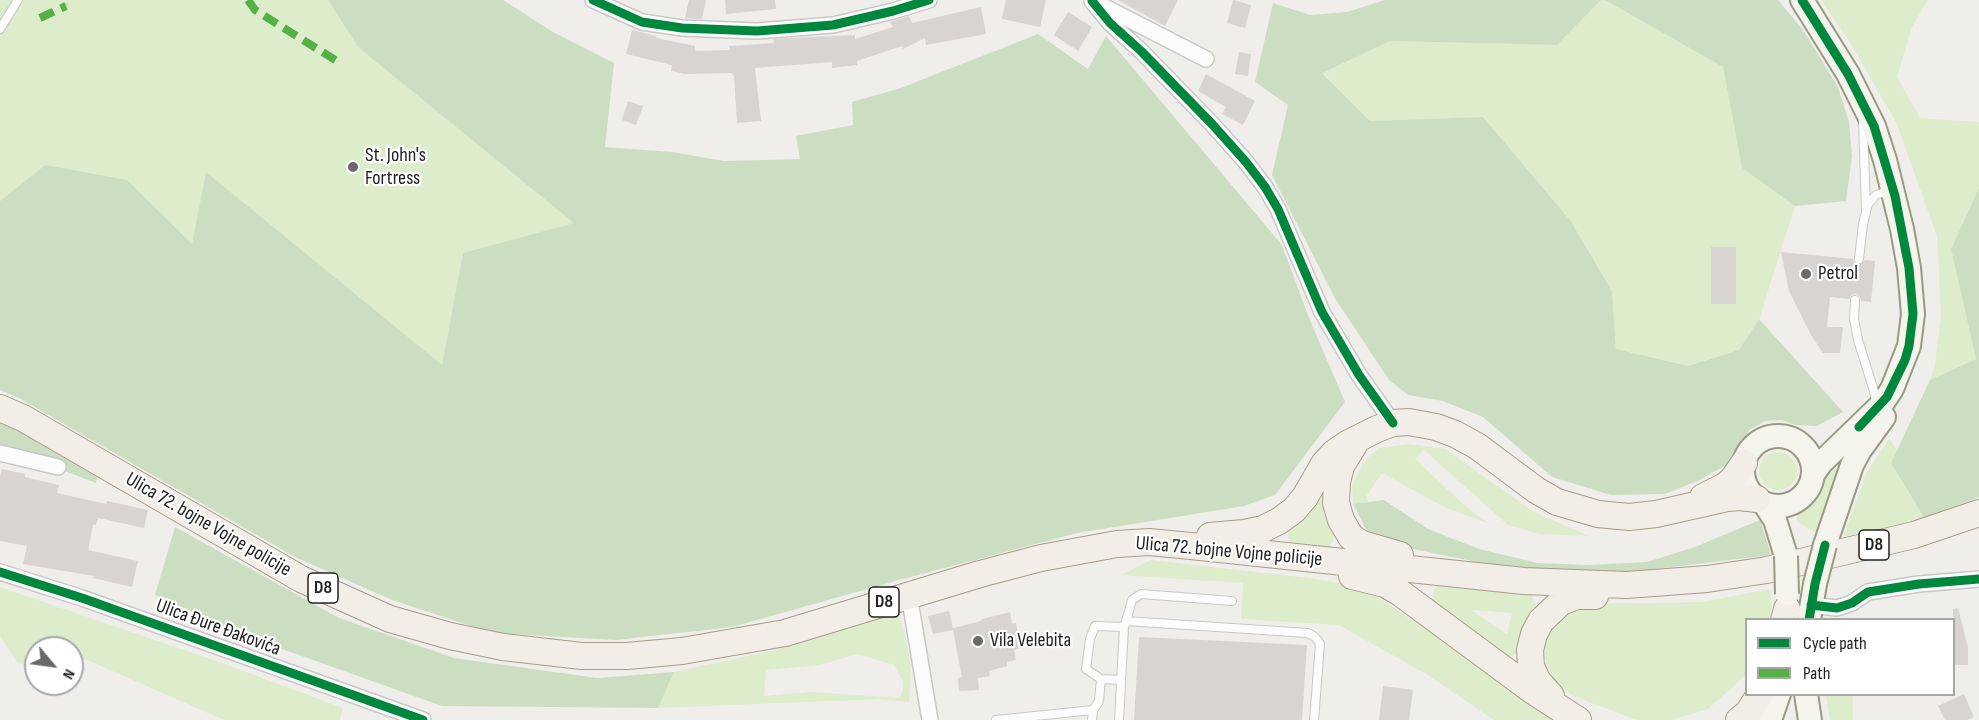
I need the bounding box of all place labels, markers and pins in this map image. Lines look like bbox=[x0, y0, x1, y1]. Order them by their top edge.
place label: St. John's Fortress bbox=[365, 144, 426, 191]
marker: St. John's Fortress bbox=[346, 160, 360, 174]
place label: Petrol bbox=[1818, 262, 1858, 286]
marker: Petrol bbox=[1799, 267, 1813, 281]
place label: Vila Velebita bbox=[990, 629, 1071, 653]
marker: Vila Velebita bbox=[971, 634, 985, 648]

